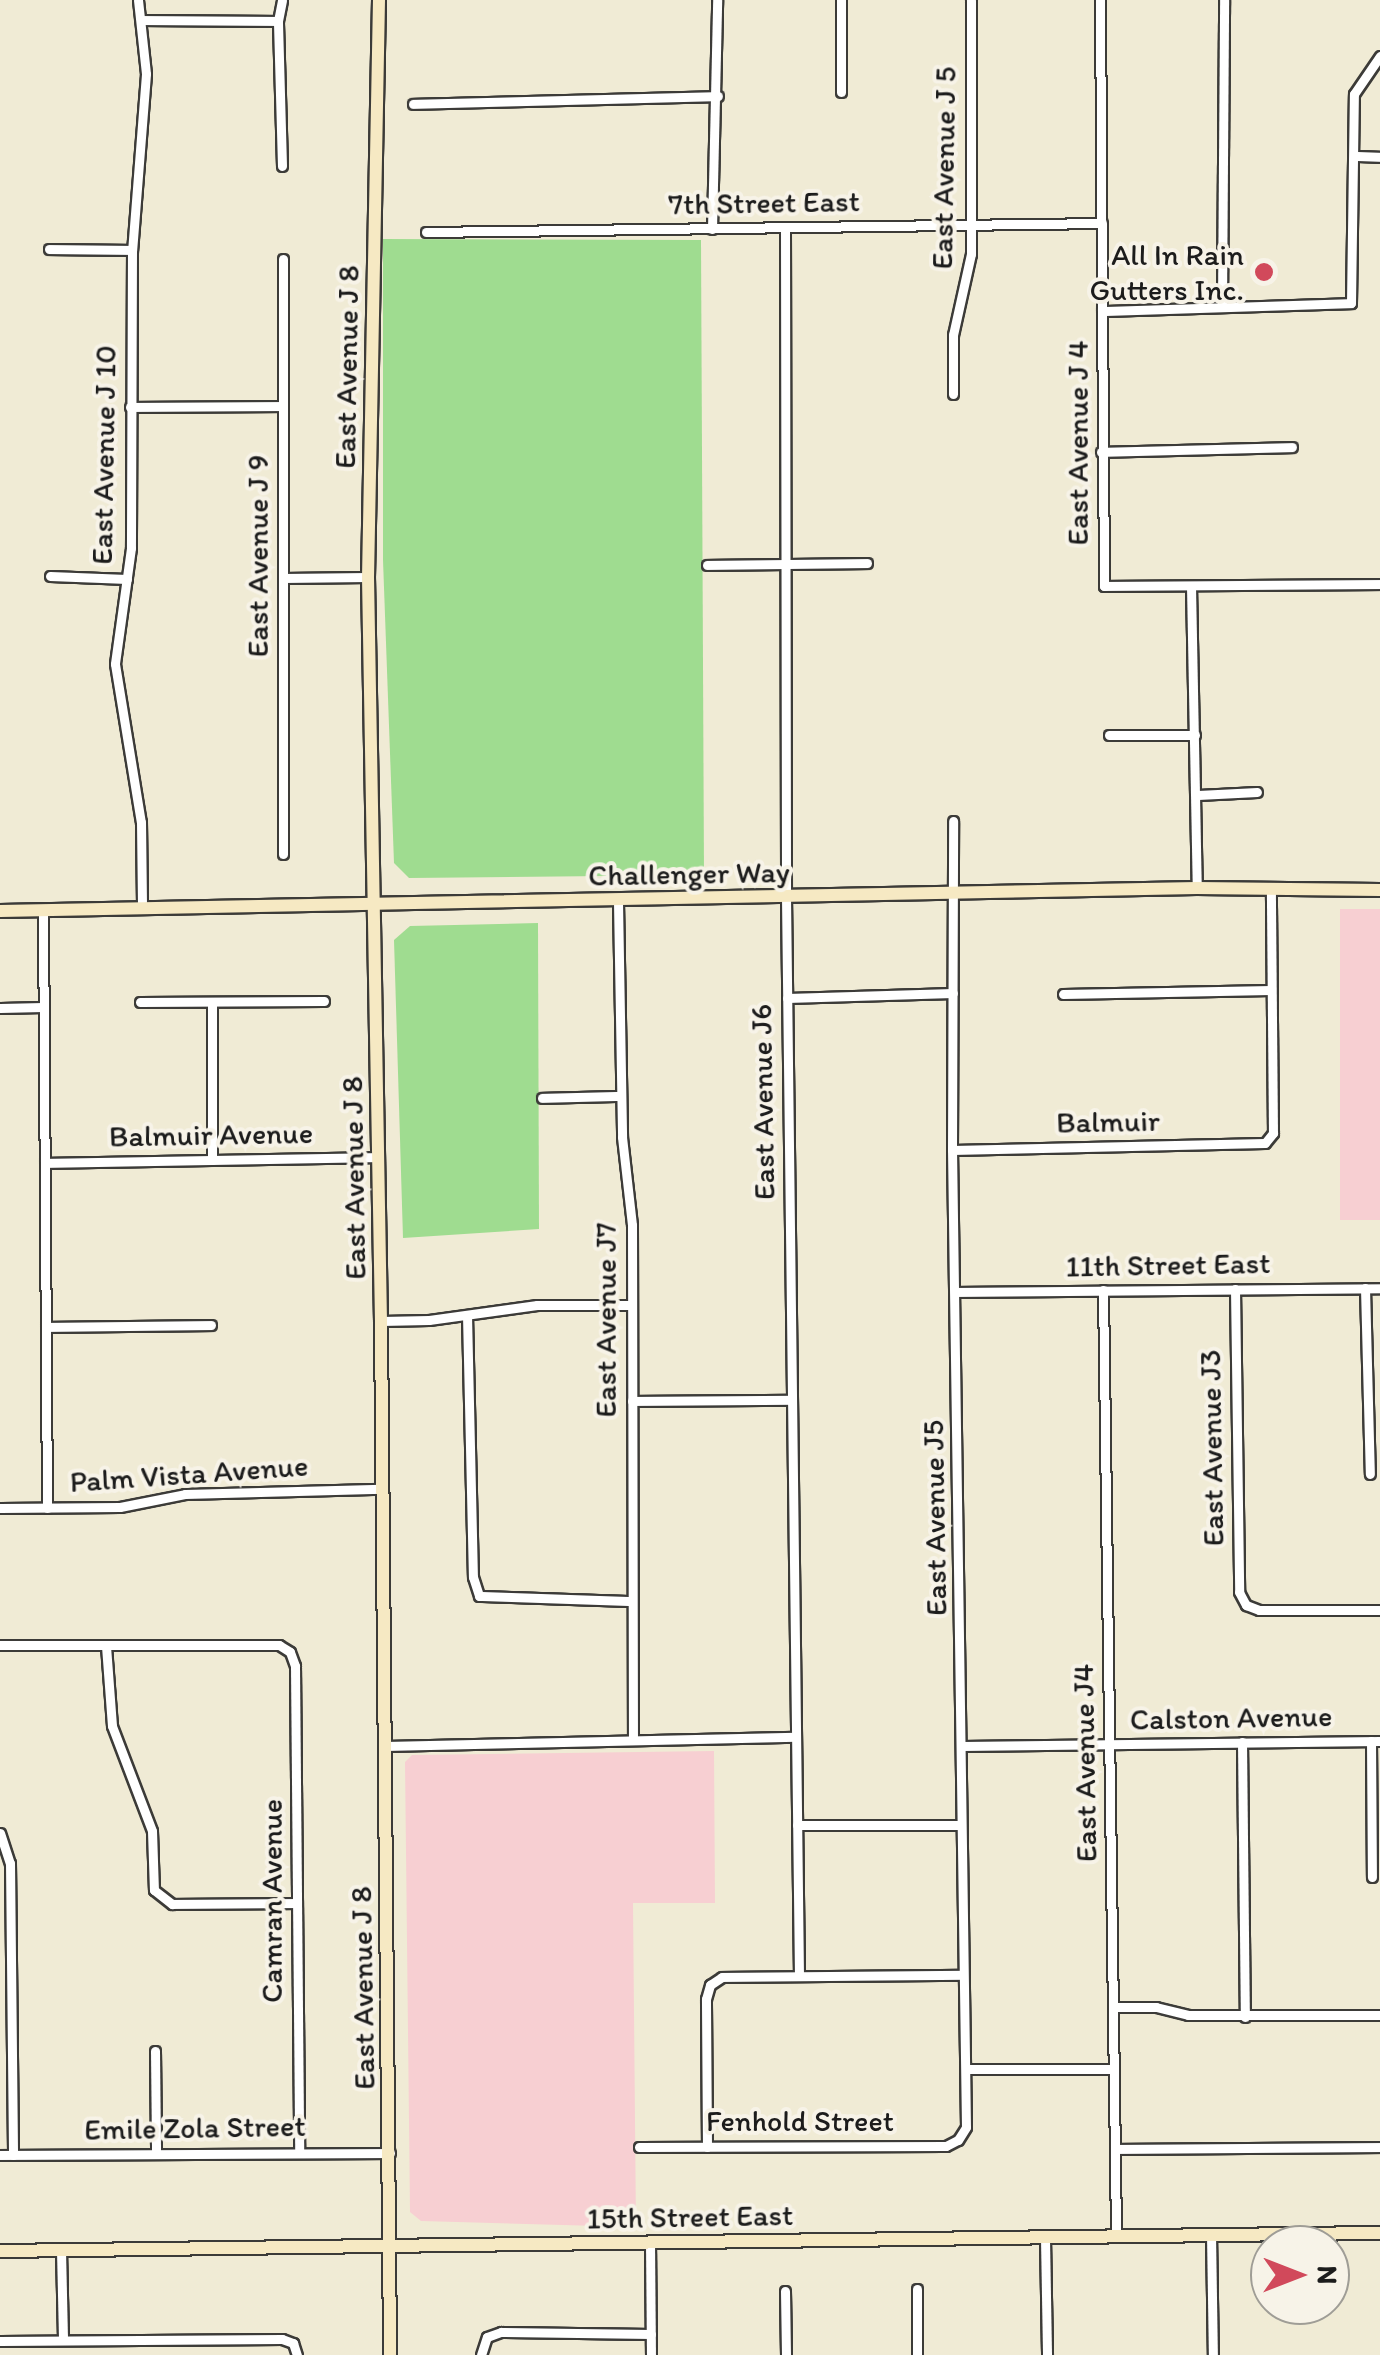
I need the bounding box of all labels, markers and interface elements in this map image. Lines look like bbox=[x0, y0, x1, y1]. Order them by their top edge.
street label: East Avenue J 5 bbox=[924, 67, 964, 269]
street label: 7th Street East bbox=[668, 183, 860, 223]
place label: All In Rain Gutters Inc. bbox=[1090, 237, 1244, 308]
marker: All In Rain Gutters Inc. bbox=[1253, 261, 1275, 283]
street label: East Avenue J 8 bbox=[327, 266, 367, 468]
street label: East Avenue J 4 bbox=[1060, 341, 1096, 545]
street label: East Avenue J 10 bbox=[84, 346, 124, 564]
street label: East Avenue J 9 bbox=[240, 455, 276, 657]
street label: Challenger Way bbox=[588, 854, 790, 894]
street label: East Avenue J6 bbox=[743, 1004, 783, 1200]
street label: East Avenue J 8 bbox=[334, 1077, 374, 1279]
street label: Balmuir bbox=[1056, 1103, 1160, 1141]
street label: Balmuir Avenue bbox=[109, 1115, 313, 1155]
street label: East Avenue J7 bbox=[588, 1223, 624, 1417]
street label: 11th Street East bbox=[1066, 1245, 1270, 1285]
street label: East Avenue J3 bbox=[1192, 1350, 1232, 1546]
street label: East Avenue J5 bbox=[915, 1420, 955, 1616]
street label: Palm Vista Avenue bbox=[70, 1448, 308, 1500]
street label: East Avenue J4 bbox=[1065, 1664, 1105, 1862]
street label: Calston Avenue bbox=[1130, 1698, 1332, 1738]
street label: Camran Avenue bbox=[254, 1799, 290, 2003]
street label: East Avenue J 8 bbox=[343, 1887, 383, 2089]
street label: Fenhold Street bbox=[706, 2103, 894, 2139]
street label: Emile Zola Street bbox=[84, 2108, 306, 2148]
street label: 15th Street East bbox=[587, 2197, 793, 2237]
north arrow bbox=[1250, 2225, 1350, 2325]
text: N bbox=[1311, 2266, 1345, 2284]

